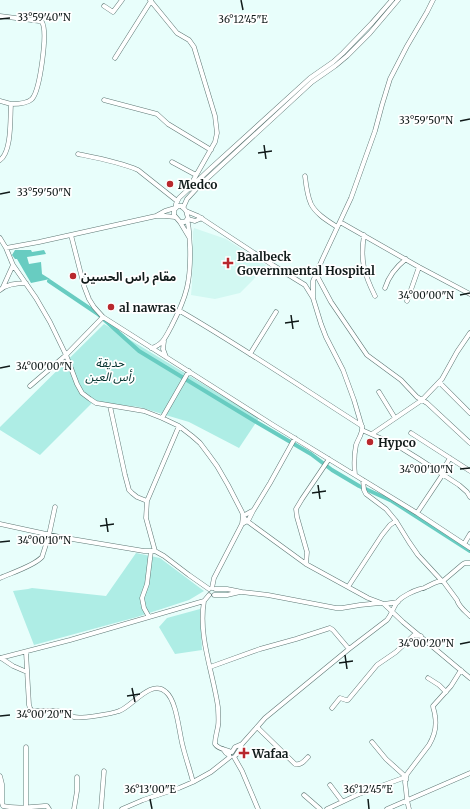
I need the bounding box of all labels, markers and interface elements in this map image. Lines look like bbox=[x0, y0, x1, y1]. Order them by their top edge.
text: 33°59'40"N bbox=[17, 11, 71, 24]
text: 36°12'45"E bbox=[218, 13, 268, 26]
text: 33°59'50"N bbox=[399, 114, 453, 127]
place label: Medco bbox=[178, 177, 217, 192]
marker: Medco bbox=[165, 179, 175, 189]
text: 33°59'50"N bbox=[17, 186, 71, 199]
place label: Baalbeck Governmental Hospital bbox=[237, 249, 375, 278]
marker: Baalbeck Governmental Hospital bbox=[222, 257, 234, 269]
place label: مقام راس الحسين bbox=[81, 269, 176, 286]
marker: مقام راس الحسين bbox=[68, 271, 78, 281]
text: 34°00'00"N bbox=[398, 289, 454, 302]
place label: al nawras bbox=[119, 300, 176, 315]
marker: al nawras bbox=[106, 302, 116, 312]
park label: حديقة رأس العين bbox=[85, 355, 135, 384]
text: 34°00'00"N bbox=[16, 360, 72, 373]
place label: Hypco bbox=[378, 435, 416, 450]
marker: Hypco bbox=[365, 437, 375, 447]
text: 34°00'10"N bbox=[399, 463, 453, 476]
text: 34°00'10"N bbox=[17, 534, 71, 547]
text: 34°00'20"N bbox=[398, 637, 454, 650]
text: 34°00'20"N bbox=[16, 708, 72, 721]
place label: Wafaa bbox=[251, 746, 289, 761]
marker: Wafaa bbox=[239, 748, 249, 758]
text: 36°13'00"E bbox=[124, 783, 177, 796]
text: 36°12'45"E bbox=[343, 783, 393, 796]

